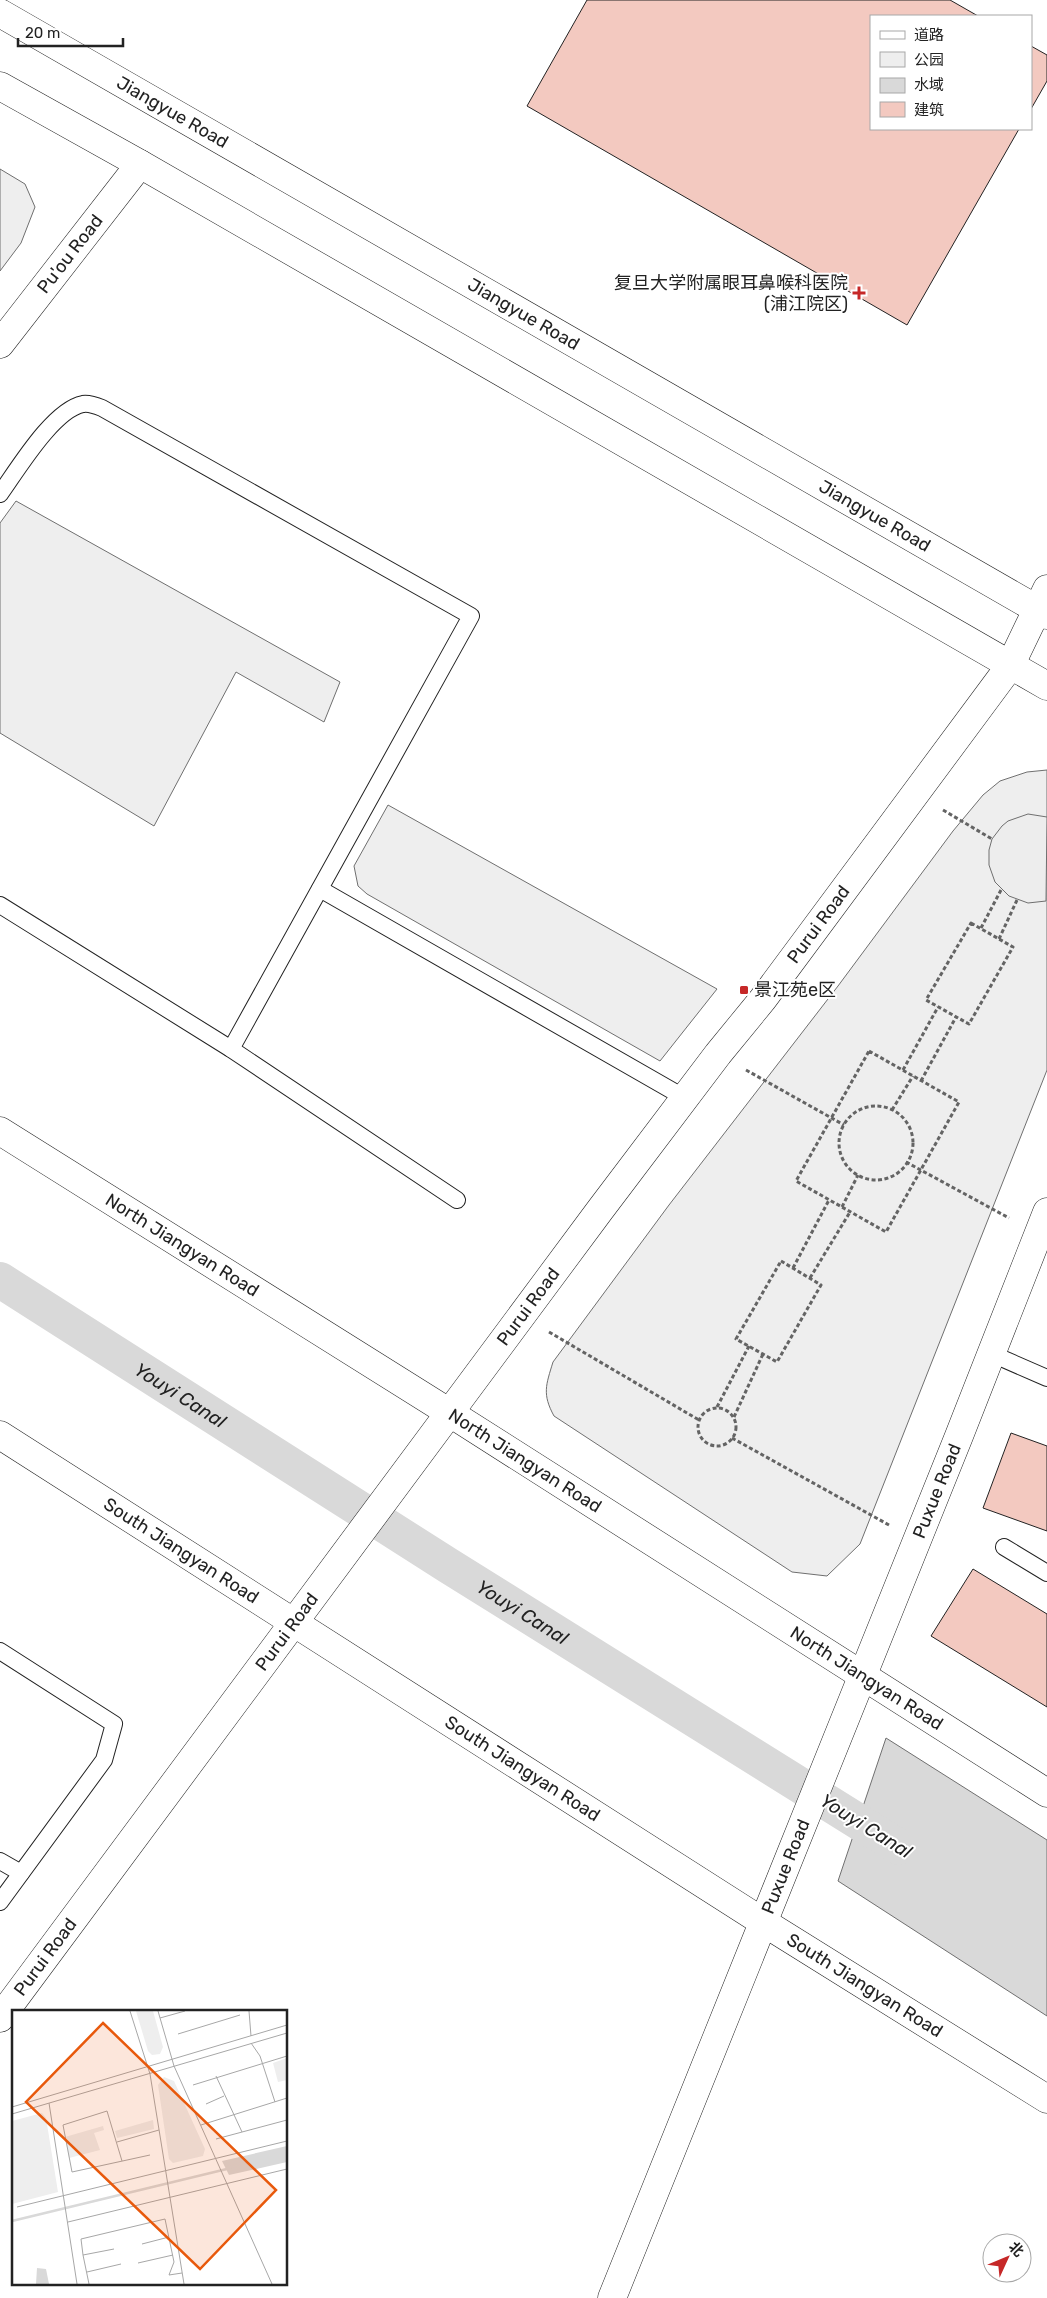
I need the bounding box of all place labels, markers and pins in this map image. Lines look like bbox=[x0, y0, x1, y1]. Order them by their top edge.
place label: 复旦大学附属眼耳鼻喉科医院 (浦江院区) bbox=[614, 272, 848, 315]
marker: 复旦大学附属眼耳鼻喉科医院 (浦江院区) bbox=[852, 286, 866, 300]
place label: 景江苑e区 bbox=[754, 979, 836, 1001]
marker: 景江苑e区 bbox=[738, 984, 750, 996]

